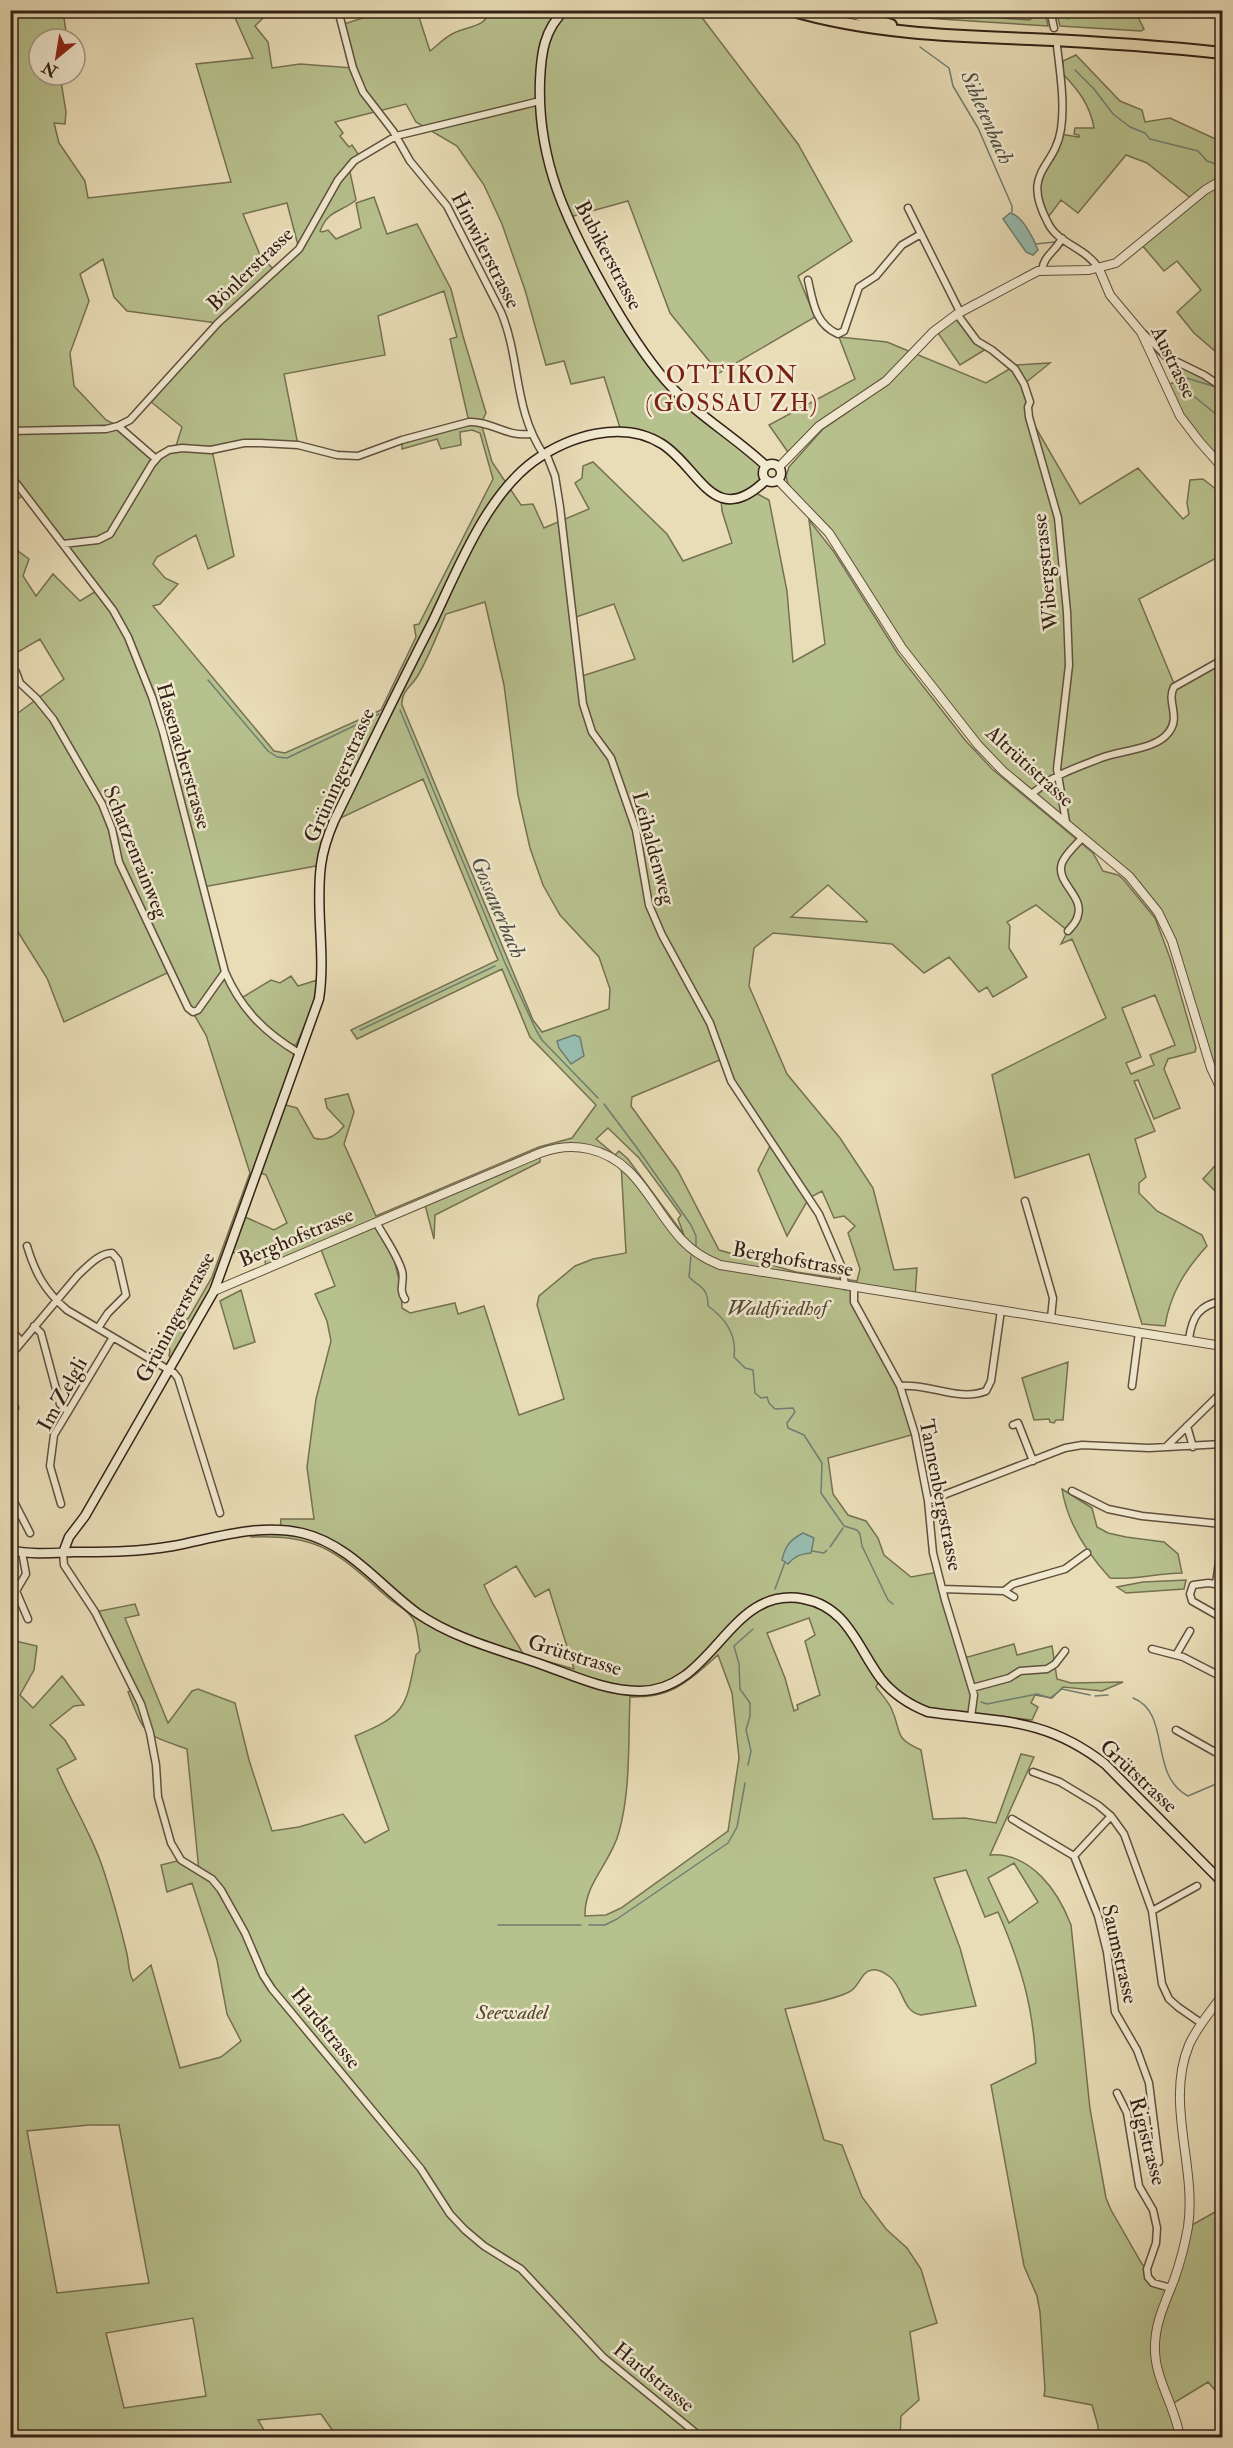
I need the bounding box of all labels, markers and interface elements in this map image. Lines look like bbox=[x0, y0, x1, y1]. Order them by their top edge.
north arrow bbox=[27, 27, 87, 87]
text: N bbox=[38, 57, 62, 82]
water label: Sibletenbach bbox=[954, 65, 1020, 169]
street label: Hinwilerstrasse bbox=[445, 187, 527, 313]
street label: Bubikerstrasse bbox=[568, 196, 649, 315]
street label: Bönlerstrasse bbox=[201, 221, 300, 317]
street label: Austrasse bbox=[1144, 320, 1203, 403]
district label: OTTIKON (GOSSAU ZH) bbox=[645, 360, 819, 419]
street label: Wibergstrasse bbox=[1026, 512, 1065, 633]
street label: Hasenacherstrasse bbox=[150, 680, 217, 833]
street label: Grüningerstrasse bbox=[298, 704, 381, 847]
street label: Altrütistrasse bbox=[979, 719, 1080, 813]
street label: Schatzenrainweg bbox=[97, 782, 175, 923]
street label: Leihaldenweg bbox=[625, 789, 682, 908]
water label: Gossauerbach bbox=[464, 852, 532, 963]
street label: Berghofstrasse bbox=[235, 1201, 358, 1274]
street label: Berghofstrasse bbox=[730, 1236, 856, 1283]
street label: Grüningerstrasse bbox=[130, 1247, 221, 1387]
park label: Waldfriedhof bbox=[727, 1295, 832, 1322]
street label: Im Zelgli bbox=[31, 1352, 94, 1436]
street label: Tannenbergstrasse bbox=[913, 1417, 968, 1573]
street label: Grütstrasse bbox=[525, 1628, 625, 1683]
street label: Grütstrasse bbox=[1094, 1734, 1183, 1819]
street label: Saumstrasse bbox=[1095, 1902, 1144, 2007]
street label: Hardstrasse bbox=[284, 1982, 367, 2075]
park label: Seewadel bbox=[475, 1999, 550, 2026]
street label: Rigistrasse bbox=[1123, 2094, 1172, 2188]
street label: Hardstrasse bbox=[607, 2336, 700, 2419]

